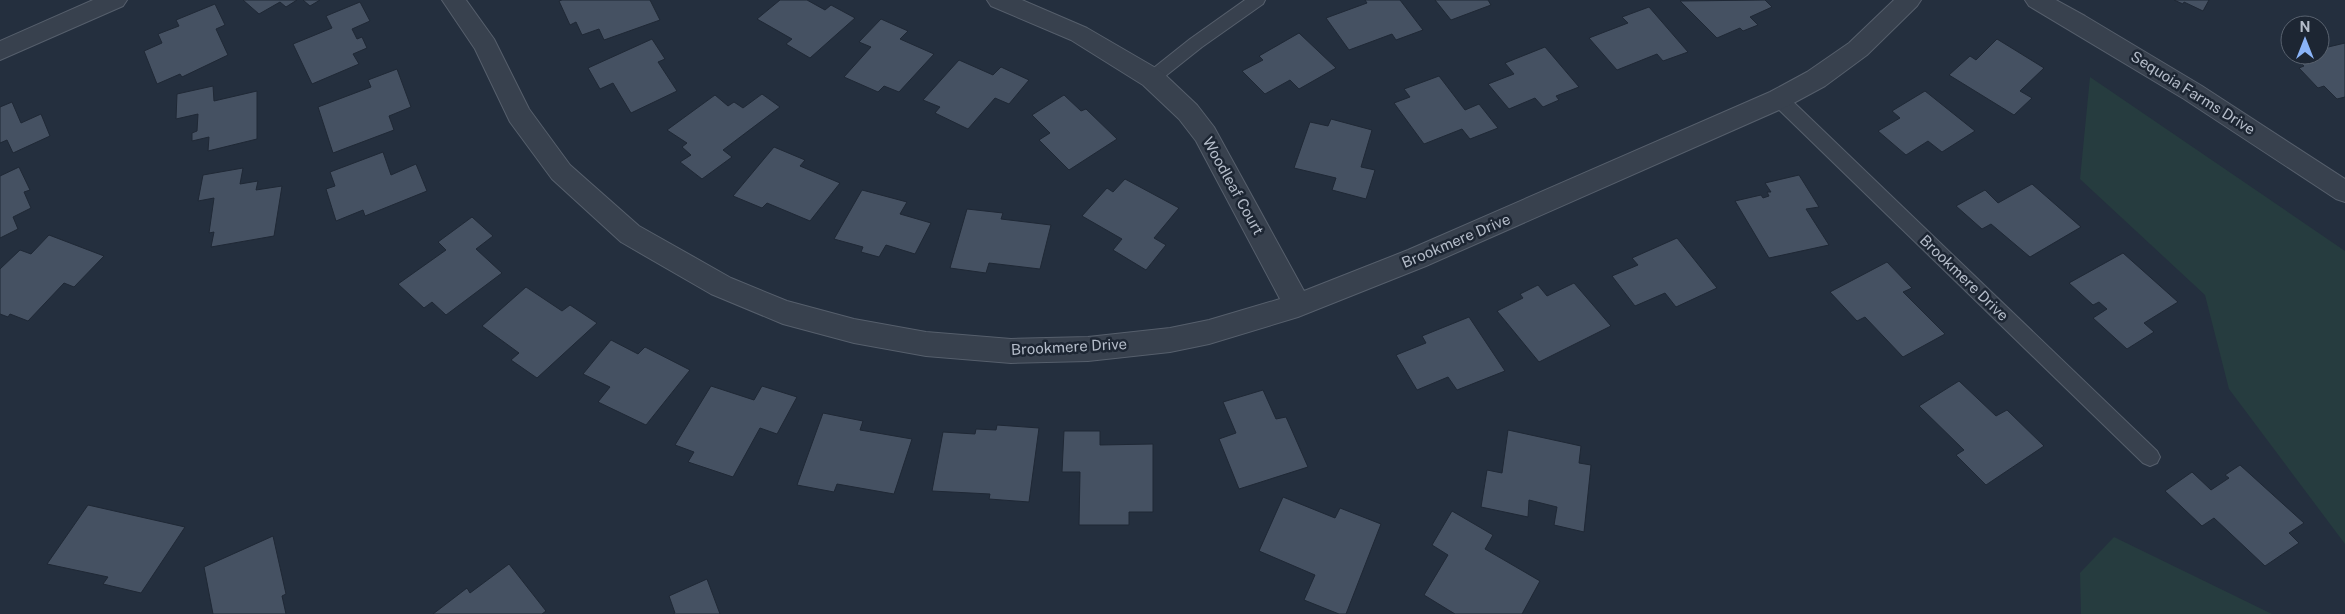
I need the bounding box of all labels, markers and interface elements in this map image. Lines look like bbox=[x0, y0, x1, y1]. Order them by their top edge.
north arrow bbox=[2280, 15, 2330, 65]
text: N bbox=[2300, 19, 2310, 35]
street label: Sequoia Farms Drive bbox=[2128, 47, 2258, 138]
street label: Woodleaf Court bbox=[1200, 134, 1267, 238]
street label: Brookmere Drive bbox=[1399, 210, 1513, 271]
street label: Brookmere Drive bbox=[1917, 231, 2012, 324]
street label: Brookmere Drive bbox=[1010, 335, 1128, 358]

